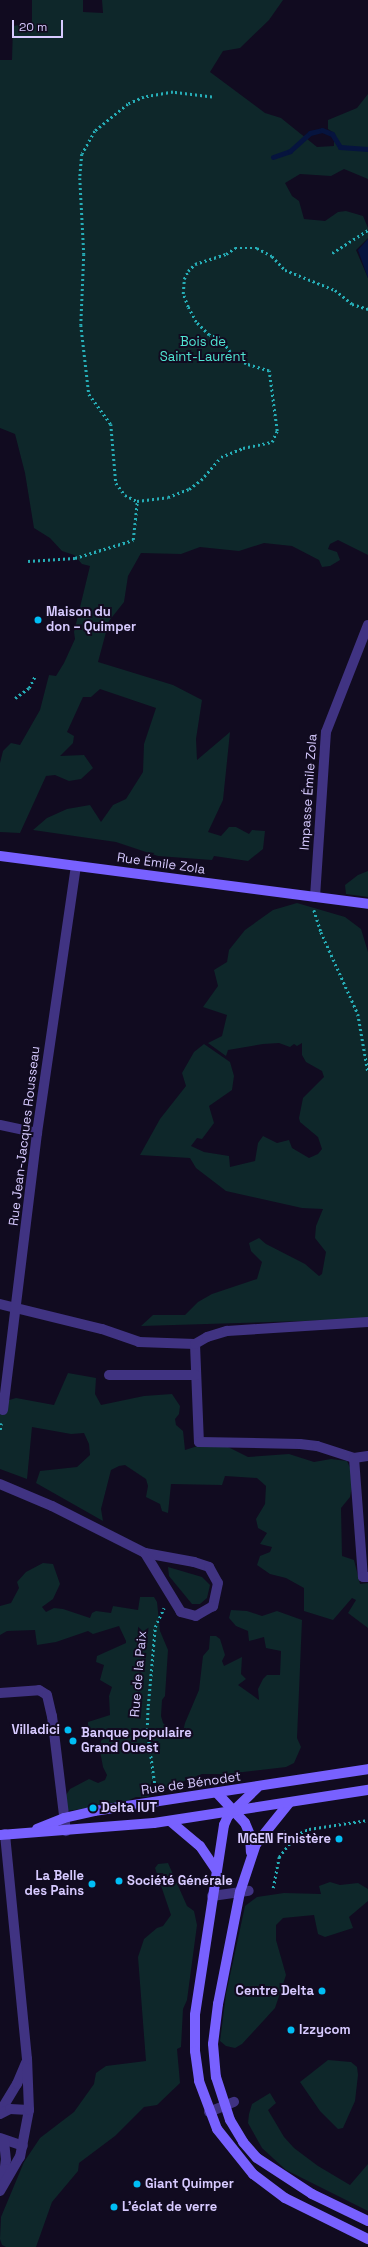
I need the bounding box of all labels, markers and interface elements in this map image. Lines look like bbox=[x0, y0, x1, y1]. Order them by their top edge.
scale bar bbox=[14, 12, 65, 38]
text: 20 m bbox=[19, 19, 47, 35]
park label: Bois de Saint-Laurent bbox=[160, 335, 246, 366]
place label: Maison du don – Quimper bbox=[46, 605, 137, 636]
marker: Maison du don – Quimper bbox=[33, 615, 43, 625]
street label: Impasse Émile Zola bbox=[297, 733, 321, 851]
street label: Rue Émile Zola bbox=[116, 850, 206, 878]
street label: Rue Jean-Jacques Rousseau bbox=[6, 1045, 44, 1227]
street label: Rue de la Paix bbox=[127, 1630, 151, 1718]
place label: Villadici bbox=[11, 1722, 60, 1738]
marker: Villadici bbox=[63, 1725, 73, 1735]
place label: Banque populaire Grand Ouest bbox=[81, 1726, 192, 1757]
marker: Banque populaire Grand Ouest bbox=[68, 1736, 78, 1746]
street label: Rue de Bénodet bbox=[140, 1769, 242, 1799]
place label: Delta IUT bbox=[101, 1800, 157, 1816]
marker: Delta IUT bbox=[88, 1803, 98, 1813]
place label: MGEN Finistère bbox=[238, 1831, 331, 1847]
marker: MGEN Finistère bbox=[334, 1834, 344, 1844]
place label: La Belle des Pains bbox=[25, 1869, 84, 1900]
place label: Société Générale bbox=[127, 1873, 233, 1889]
marker: Société Générale bbox=[114, 1876, 124, 1886]
marker: La Belle des Pains bbox=[87, 1879, 97, 1889]
place label: Centre Delta bbox=[236, 1983, 314, 1999]
marker: Centre Delta bbox=[317, 1986, 327, 1996]
place label: Izzycom bbox=[299, 2022, 351, 2038]
marker: Izzycom bbox=[286, 2025, 296, 2035]
place label: Giant Quimper bbox=[145, 2176, 234, 2192]
marker: Giant Quimper bbox=[132, 2179, 142, 2189]
place label: L'éclat de verre bbox=[122, 2199, 217, 2215]
marker: L'éclat de verre bbox=[109, 2202, 119, 2212]

